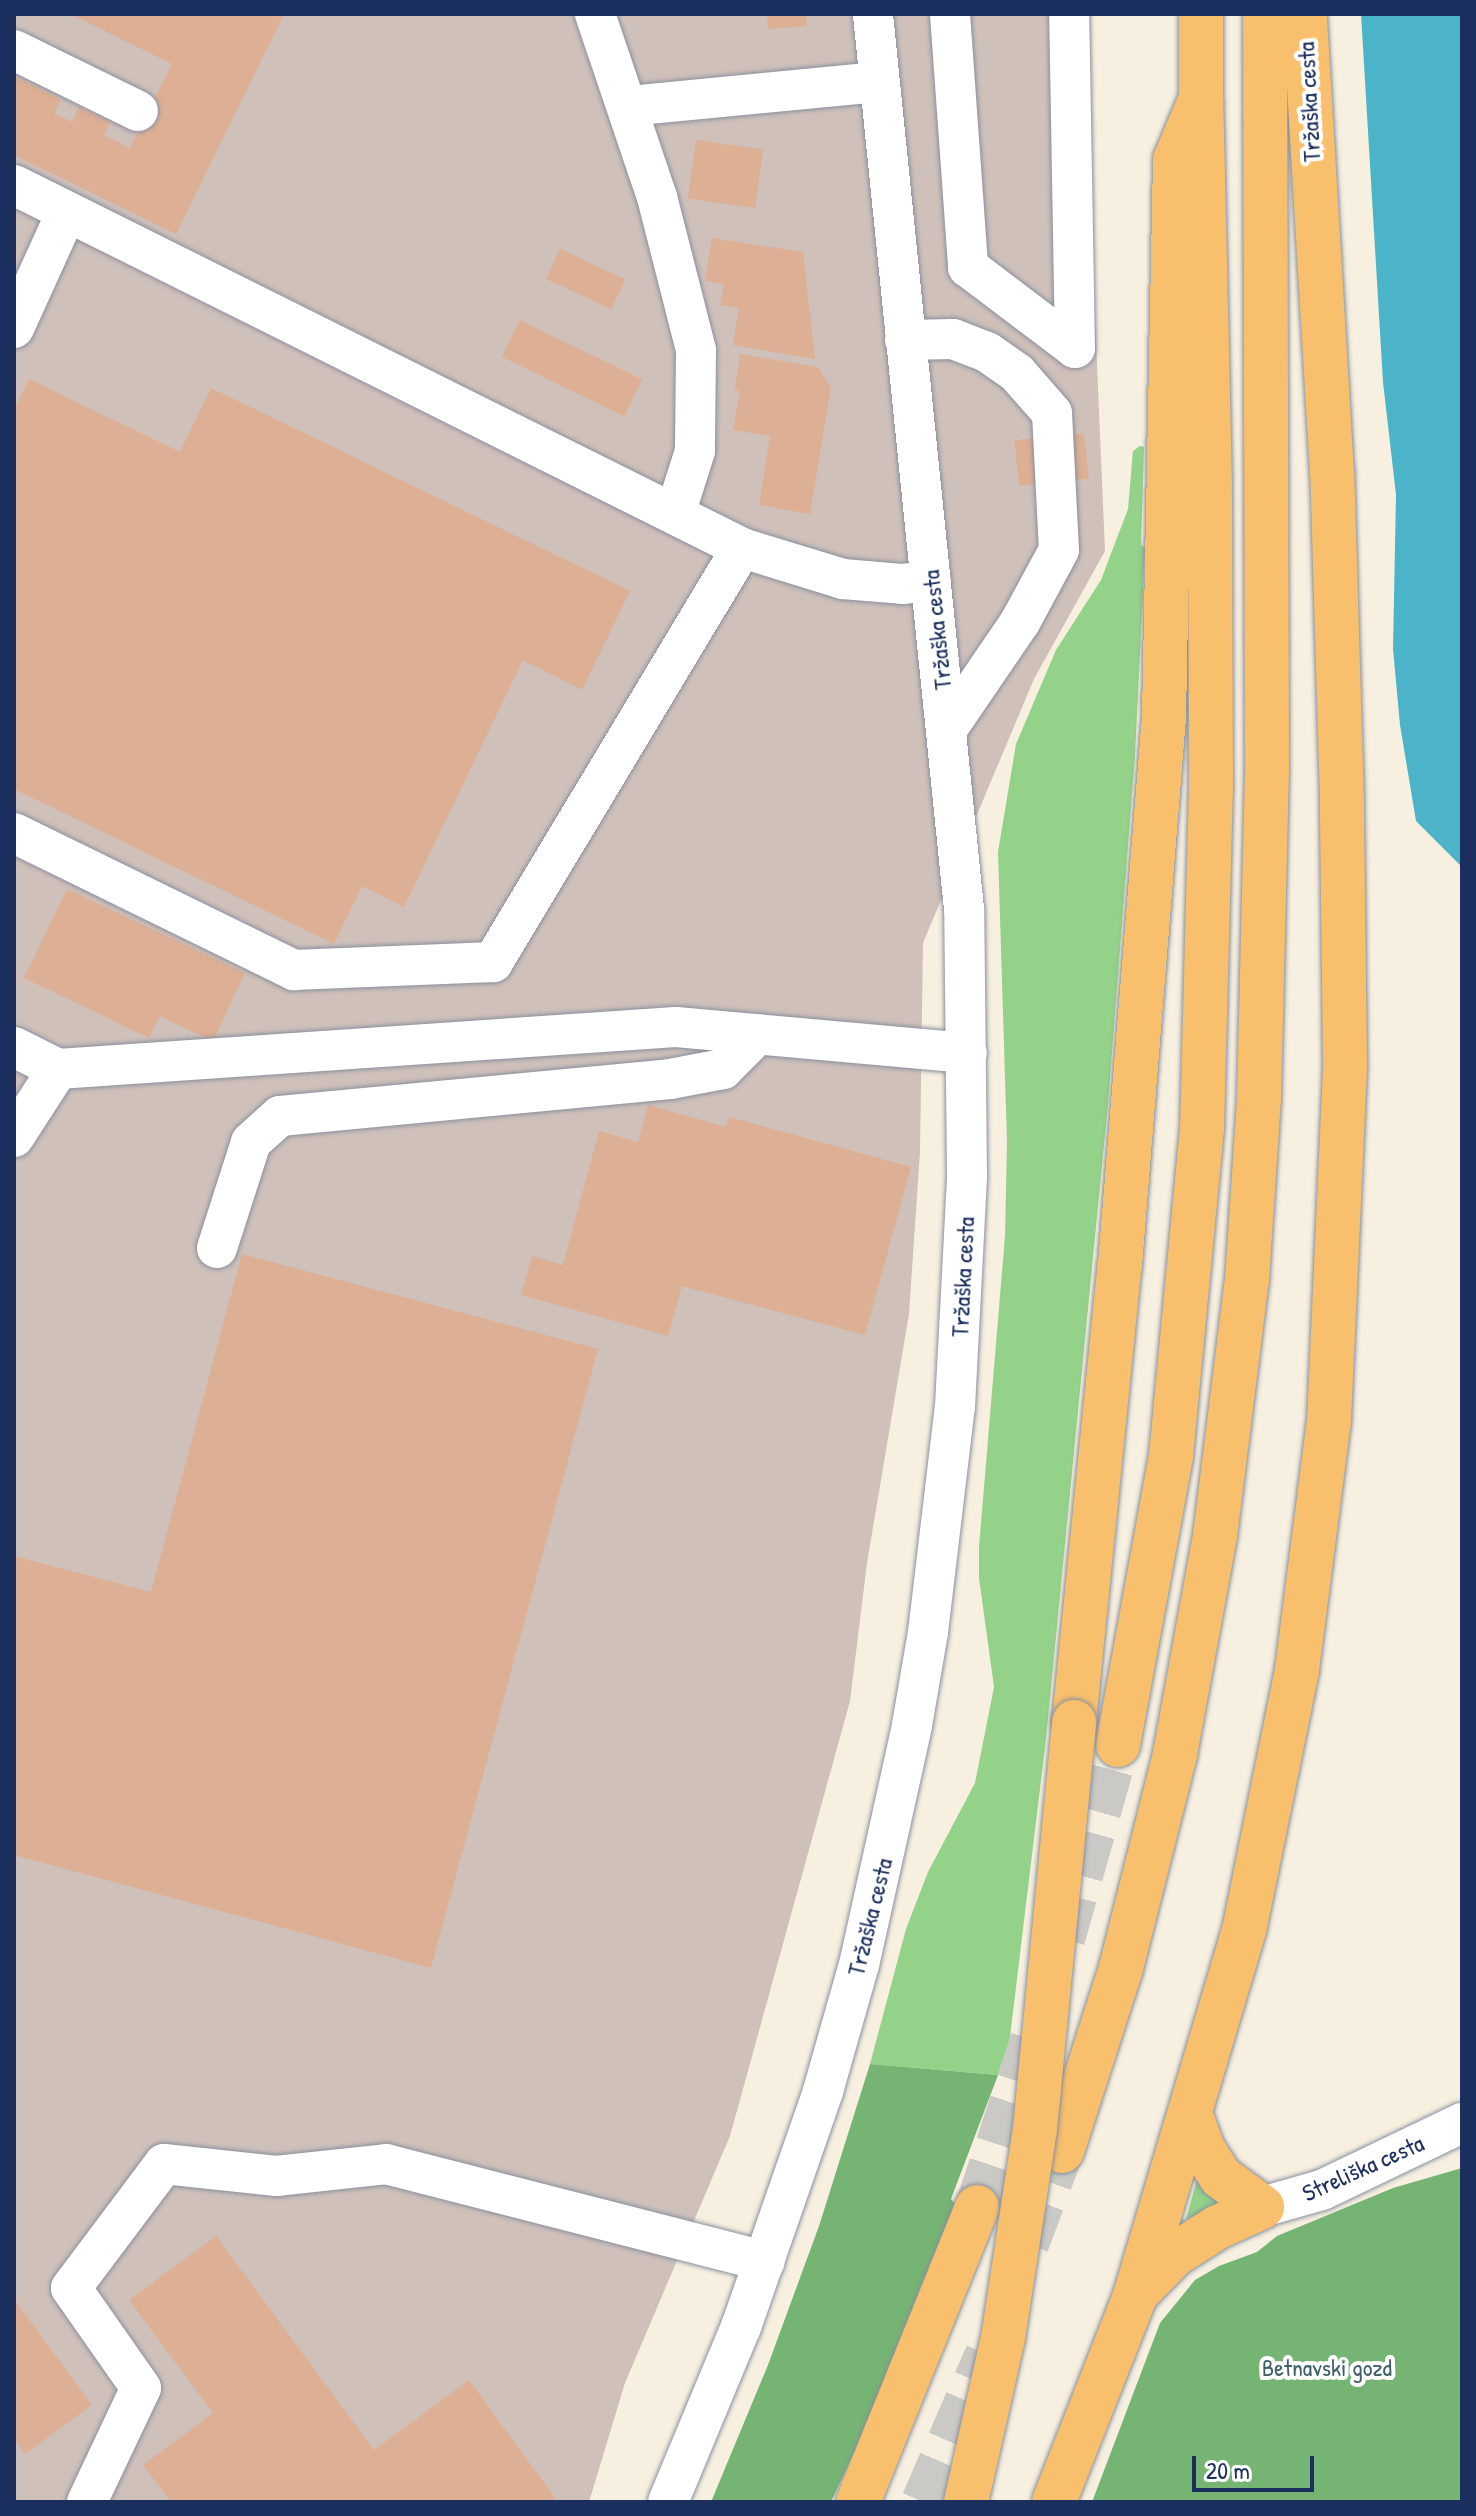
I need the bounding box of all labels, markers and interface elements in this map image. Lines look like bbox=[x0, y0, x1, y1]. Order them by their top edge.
street label: Tržaška cesta bbox=[1291, 41, 1327, 163]
street label: Tržaška cesta bbox=[916, 569, 958, 691]
street label: Tržaška cesta bbox=[945, 1216, 981, 1338]
street label: Tržaška cesta bbox=[842, 1855, 898, 1979]
street label: Streliška cesta bbox=[1298, 2128, 1428, 2208]
park label: Betnavski gozd bbox=[1262, 2354, 1392, 2382]
scale bar bbox=[1196, 2440, 1318, 2490]
text: 20 m bbox=[1206, 2454, 1250, 2486]

